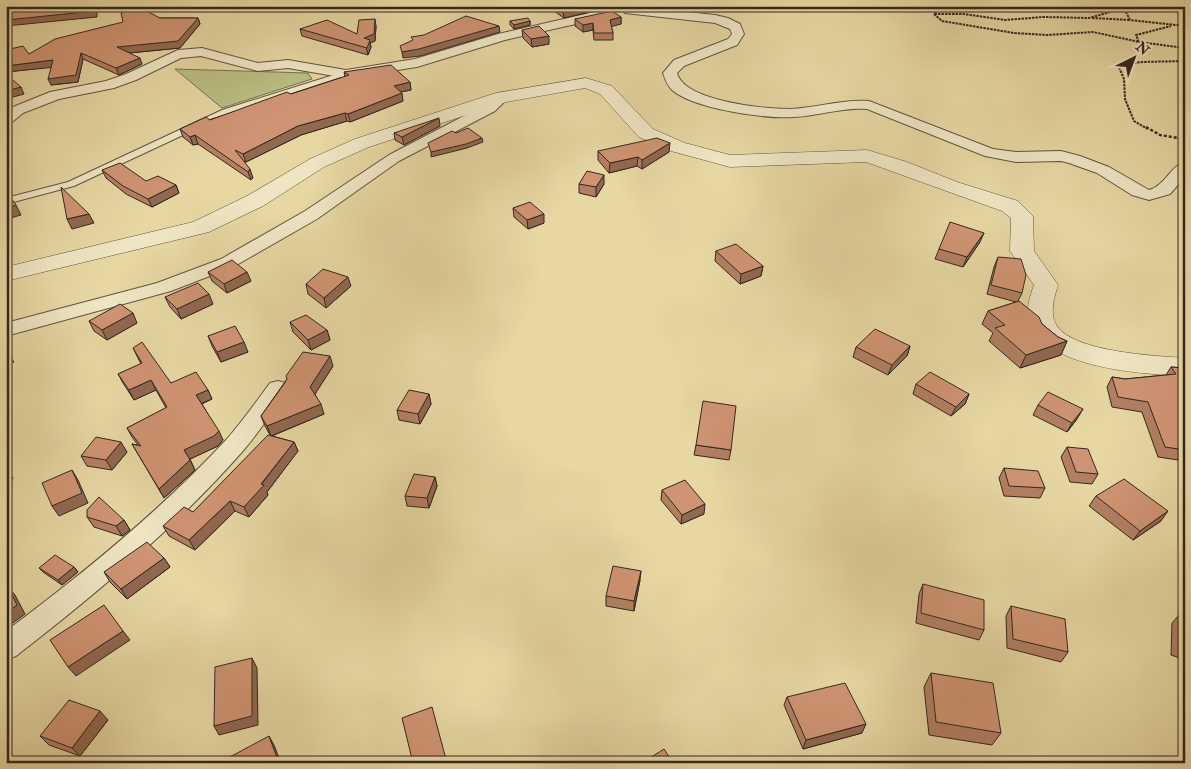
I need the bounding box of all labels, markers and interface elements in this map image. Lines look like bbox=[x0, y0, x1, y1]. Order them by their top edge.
north arrow bbox=[1108, 32, 1158, 82]
text: N bbox=[1131, 38, 1153, 60]

